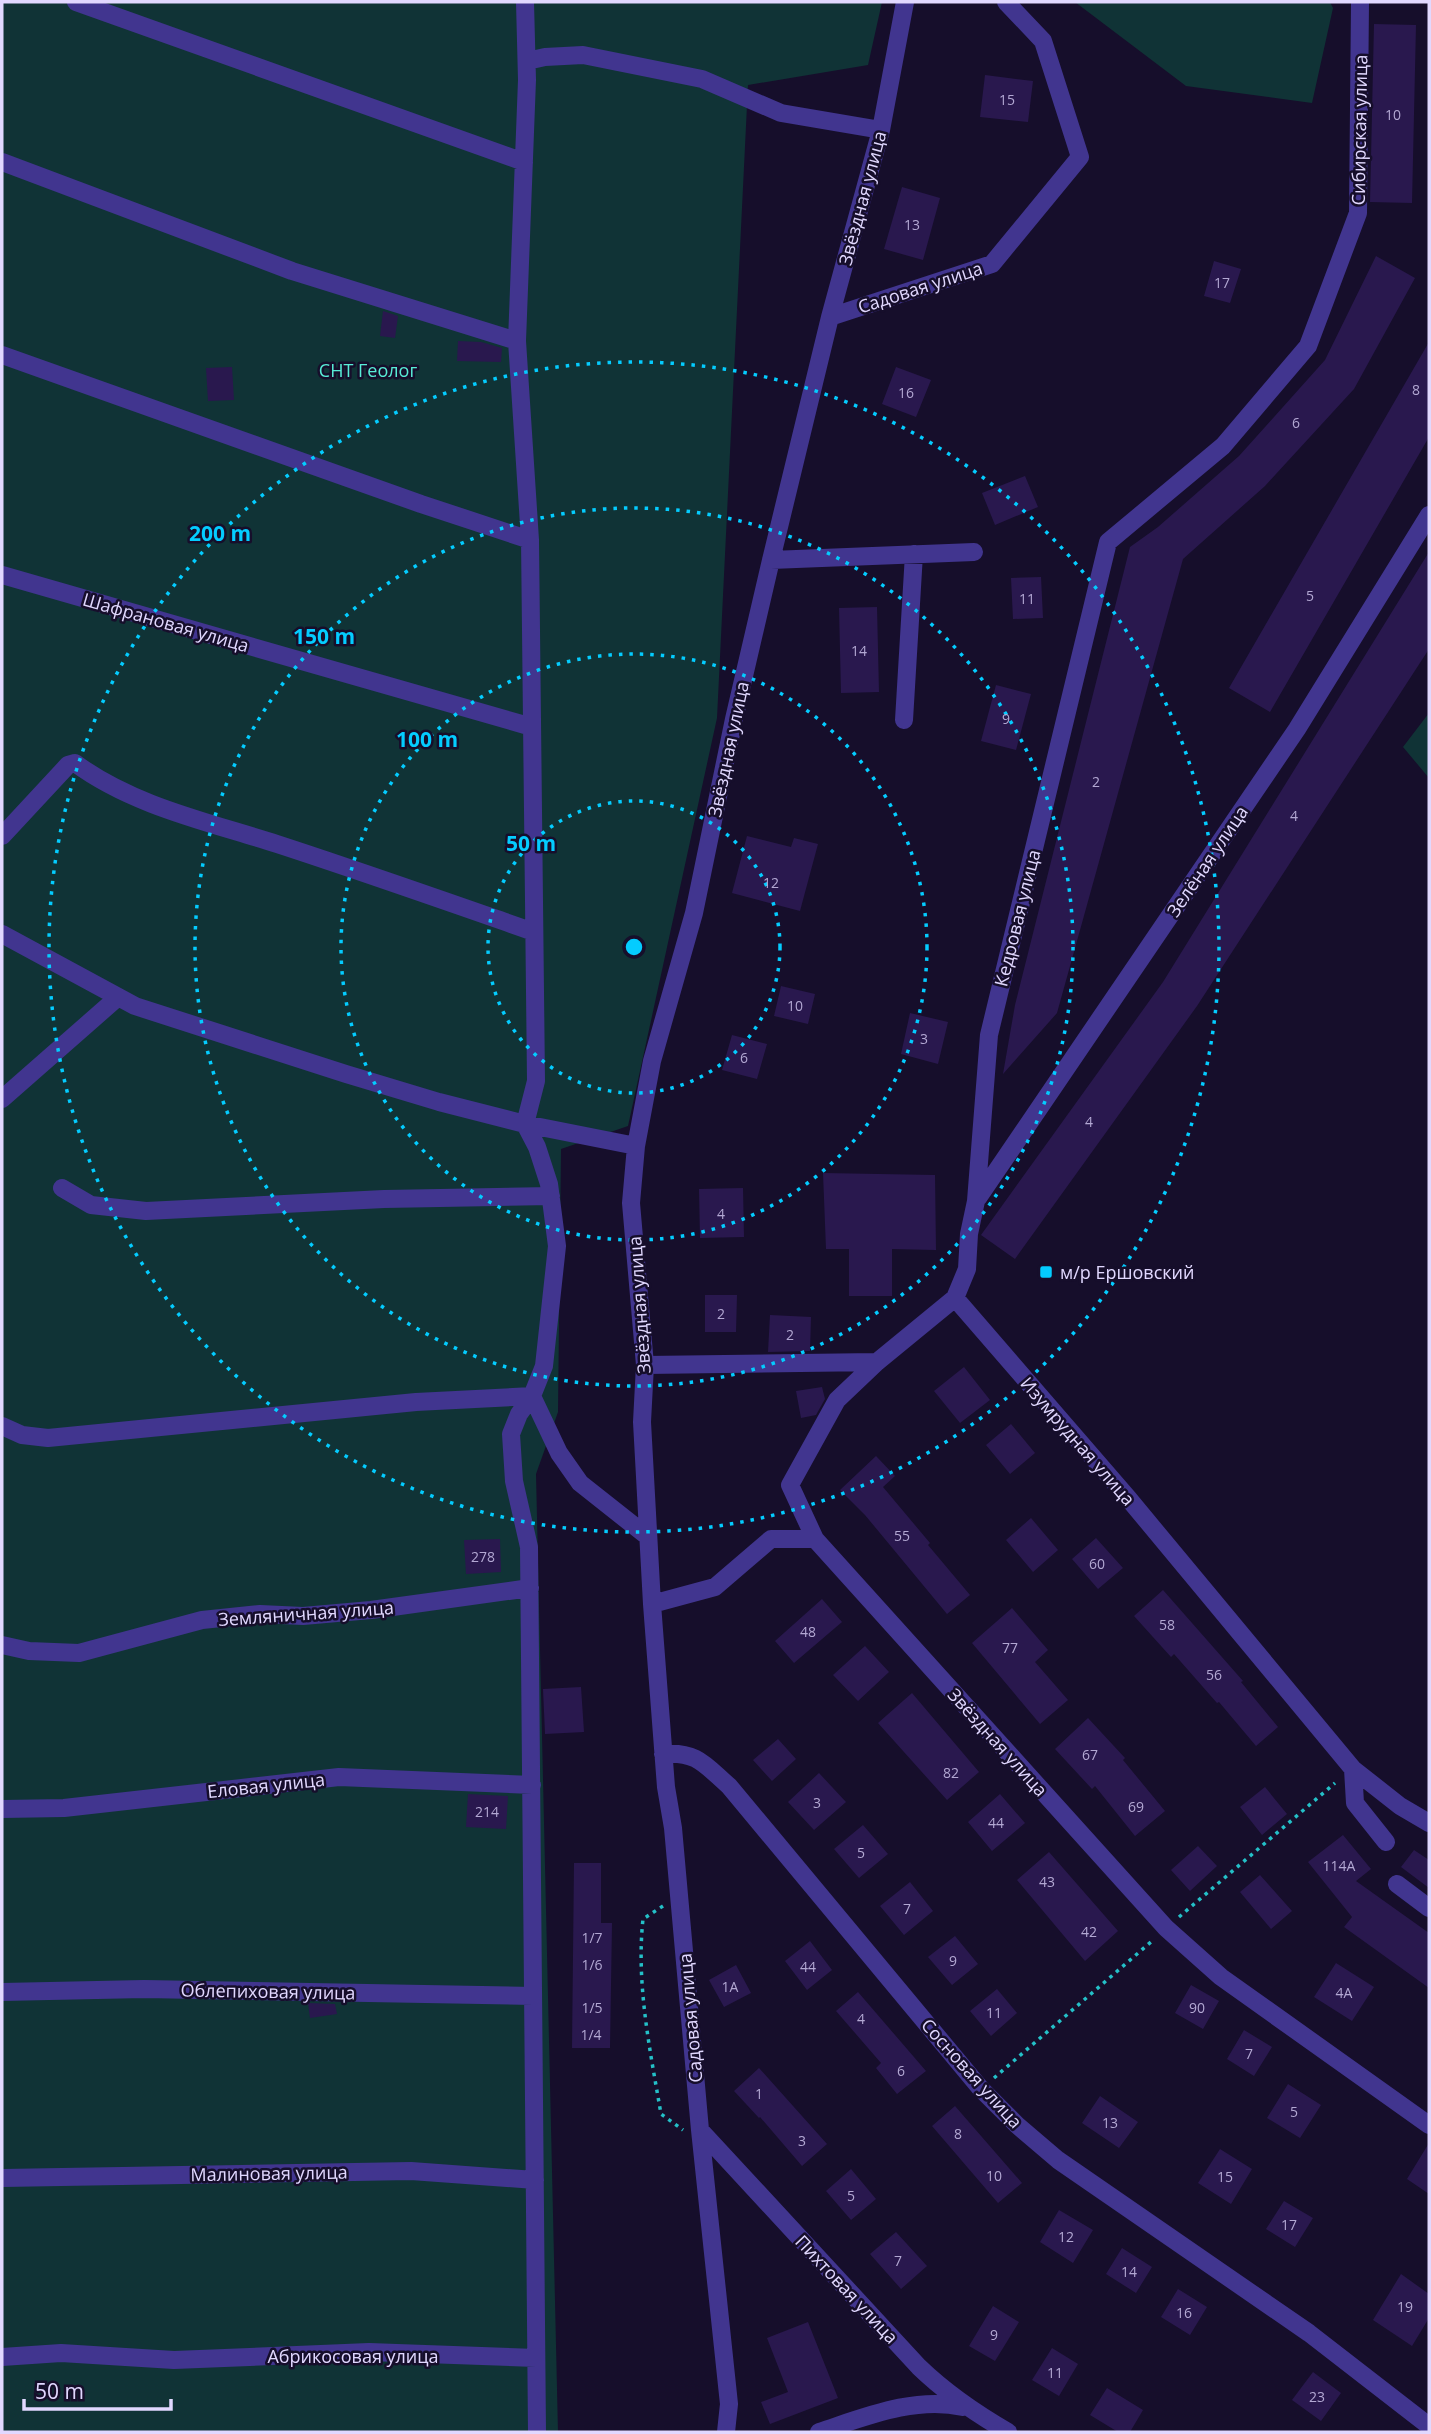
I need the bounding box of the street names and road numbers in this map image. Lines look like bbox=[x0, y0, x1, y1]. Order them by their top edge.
street label: Сибирская улица bbox=[1346, 55, 1372, 205]
street label: Звёздная улица bbox=[833, 128, 891, 268]
street label: Садовая улица bbox=[855, 256, 985, 318]
street label: Шафрановая улица bbox=[80, 587, 252, 657]
street label: Звёздная улица bbox=[702, 679, 754, 819]
street label: Зелёная улица bbox=[1161, 801, 1253, 921]
street label: Кедровая улица bbox=[988, 847, 1046, 989]
street label: Звёздная улица bbox=[622, 1235, 656, 1375]
street label: Изумрудная улица bbox=[1015, 1372, 1141, 1510]
street label: Земляничная улица bbox=[217, 1595, 395, 1631]
street label: Звёздная улица bbox=[943, 1683, 1053, 1801]
street label: Еловая улица bbox=[206, 1767, 326, 1803]
street label: Садовая улица bbox=[672, 1952, 708, 2084]
street label: Облепиховая улица bbox=[180, 1977, 356, 2005]
street label: Сосновая улица bbox=[916, 2013, 1028, 2133]
street label: Малиновая улица bbox=[190, 2160, 348, 2186]
street label: Пихтовая улица bbox=[790, 2230, 904, 2348]
street label: Абрикосовая улица bbox=[267, 2344, 439, 2368]

